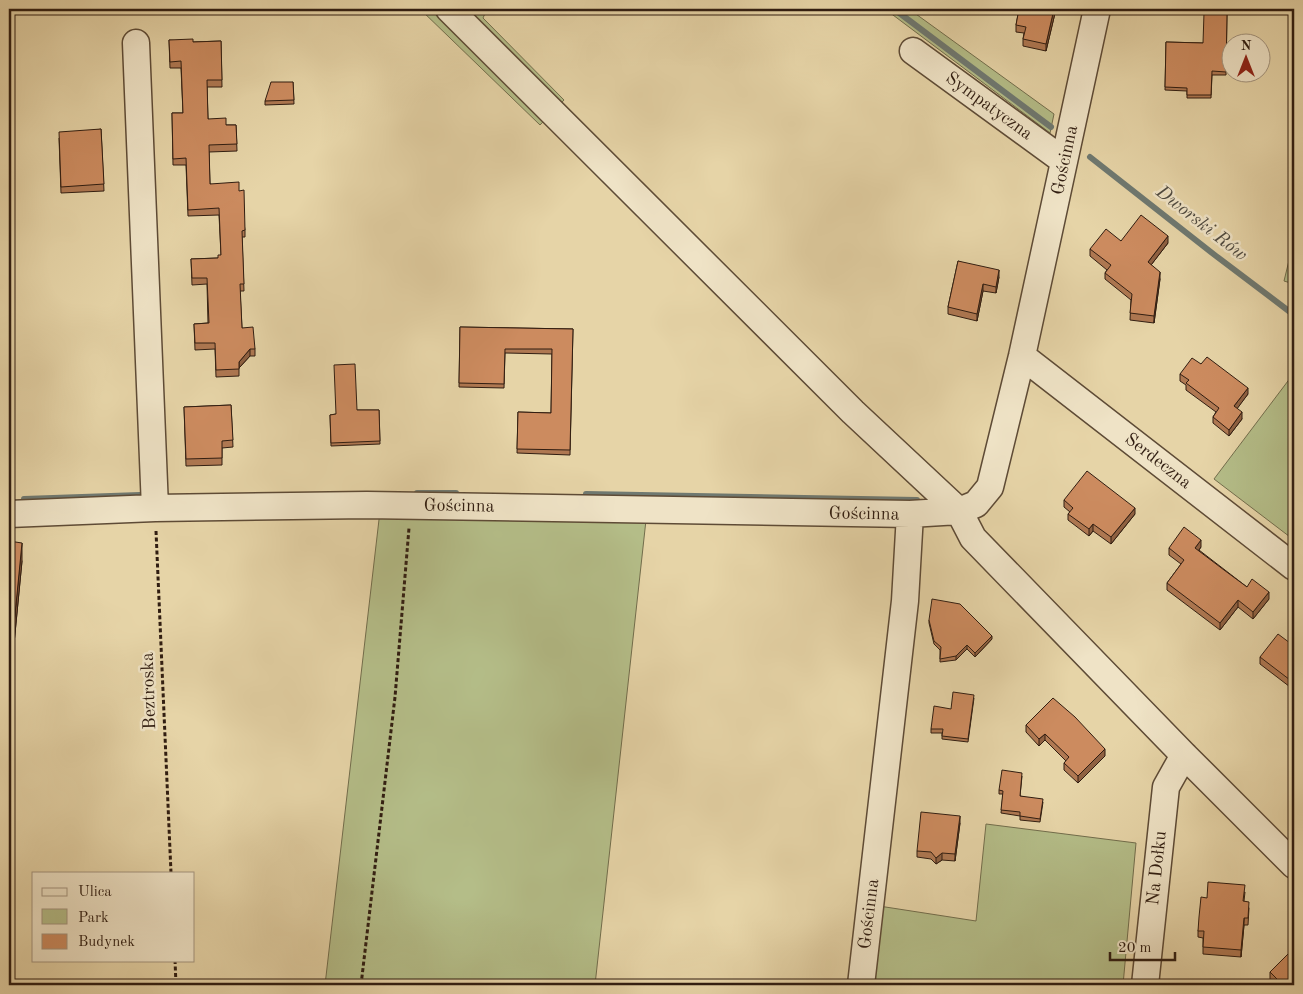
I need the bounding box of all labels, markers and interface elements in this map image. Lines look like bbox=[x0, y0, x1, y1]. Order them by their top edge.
north arrow bbox=[1220, 32, 1270, 82]
text: N bbox=[1241, 39, 1252, 53]
street label: Sympatyczna bbox=[942, 69, 1036, 143]
street label: Gościnna bbox=[1049, 123, 1081, 196]
water label: Dworski Rów bbox=[1151, 182, 1250, 266]
street label: Serdeczna bbox=[1121, 430, 1195, 492]
street label: Gościnna bbox=[423, 496, 495, 516]
street label: Gościnna bbox=[828, 504, 900, 524]
street label: Beztroska bbox=[139, 652, 159, 730]
street label: Na Dołku bbox=[1144, 830, 1170, 906]
legend bbox=[32, 872, 195, 962]
street label: Gościnna bbox=[856, 878, 882, 950]
text: Ulica bbox=[78, 885, 112, 900]
text: Park bbox=[78, 911, 109, 926]
scale bar bbox=[1110, 929, 1176, 961]
text: Budynek bbox=[78, 935, 135, 950]
text: 20 m bbox=[1118, 941, 1152, 956]

